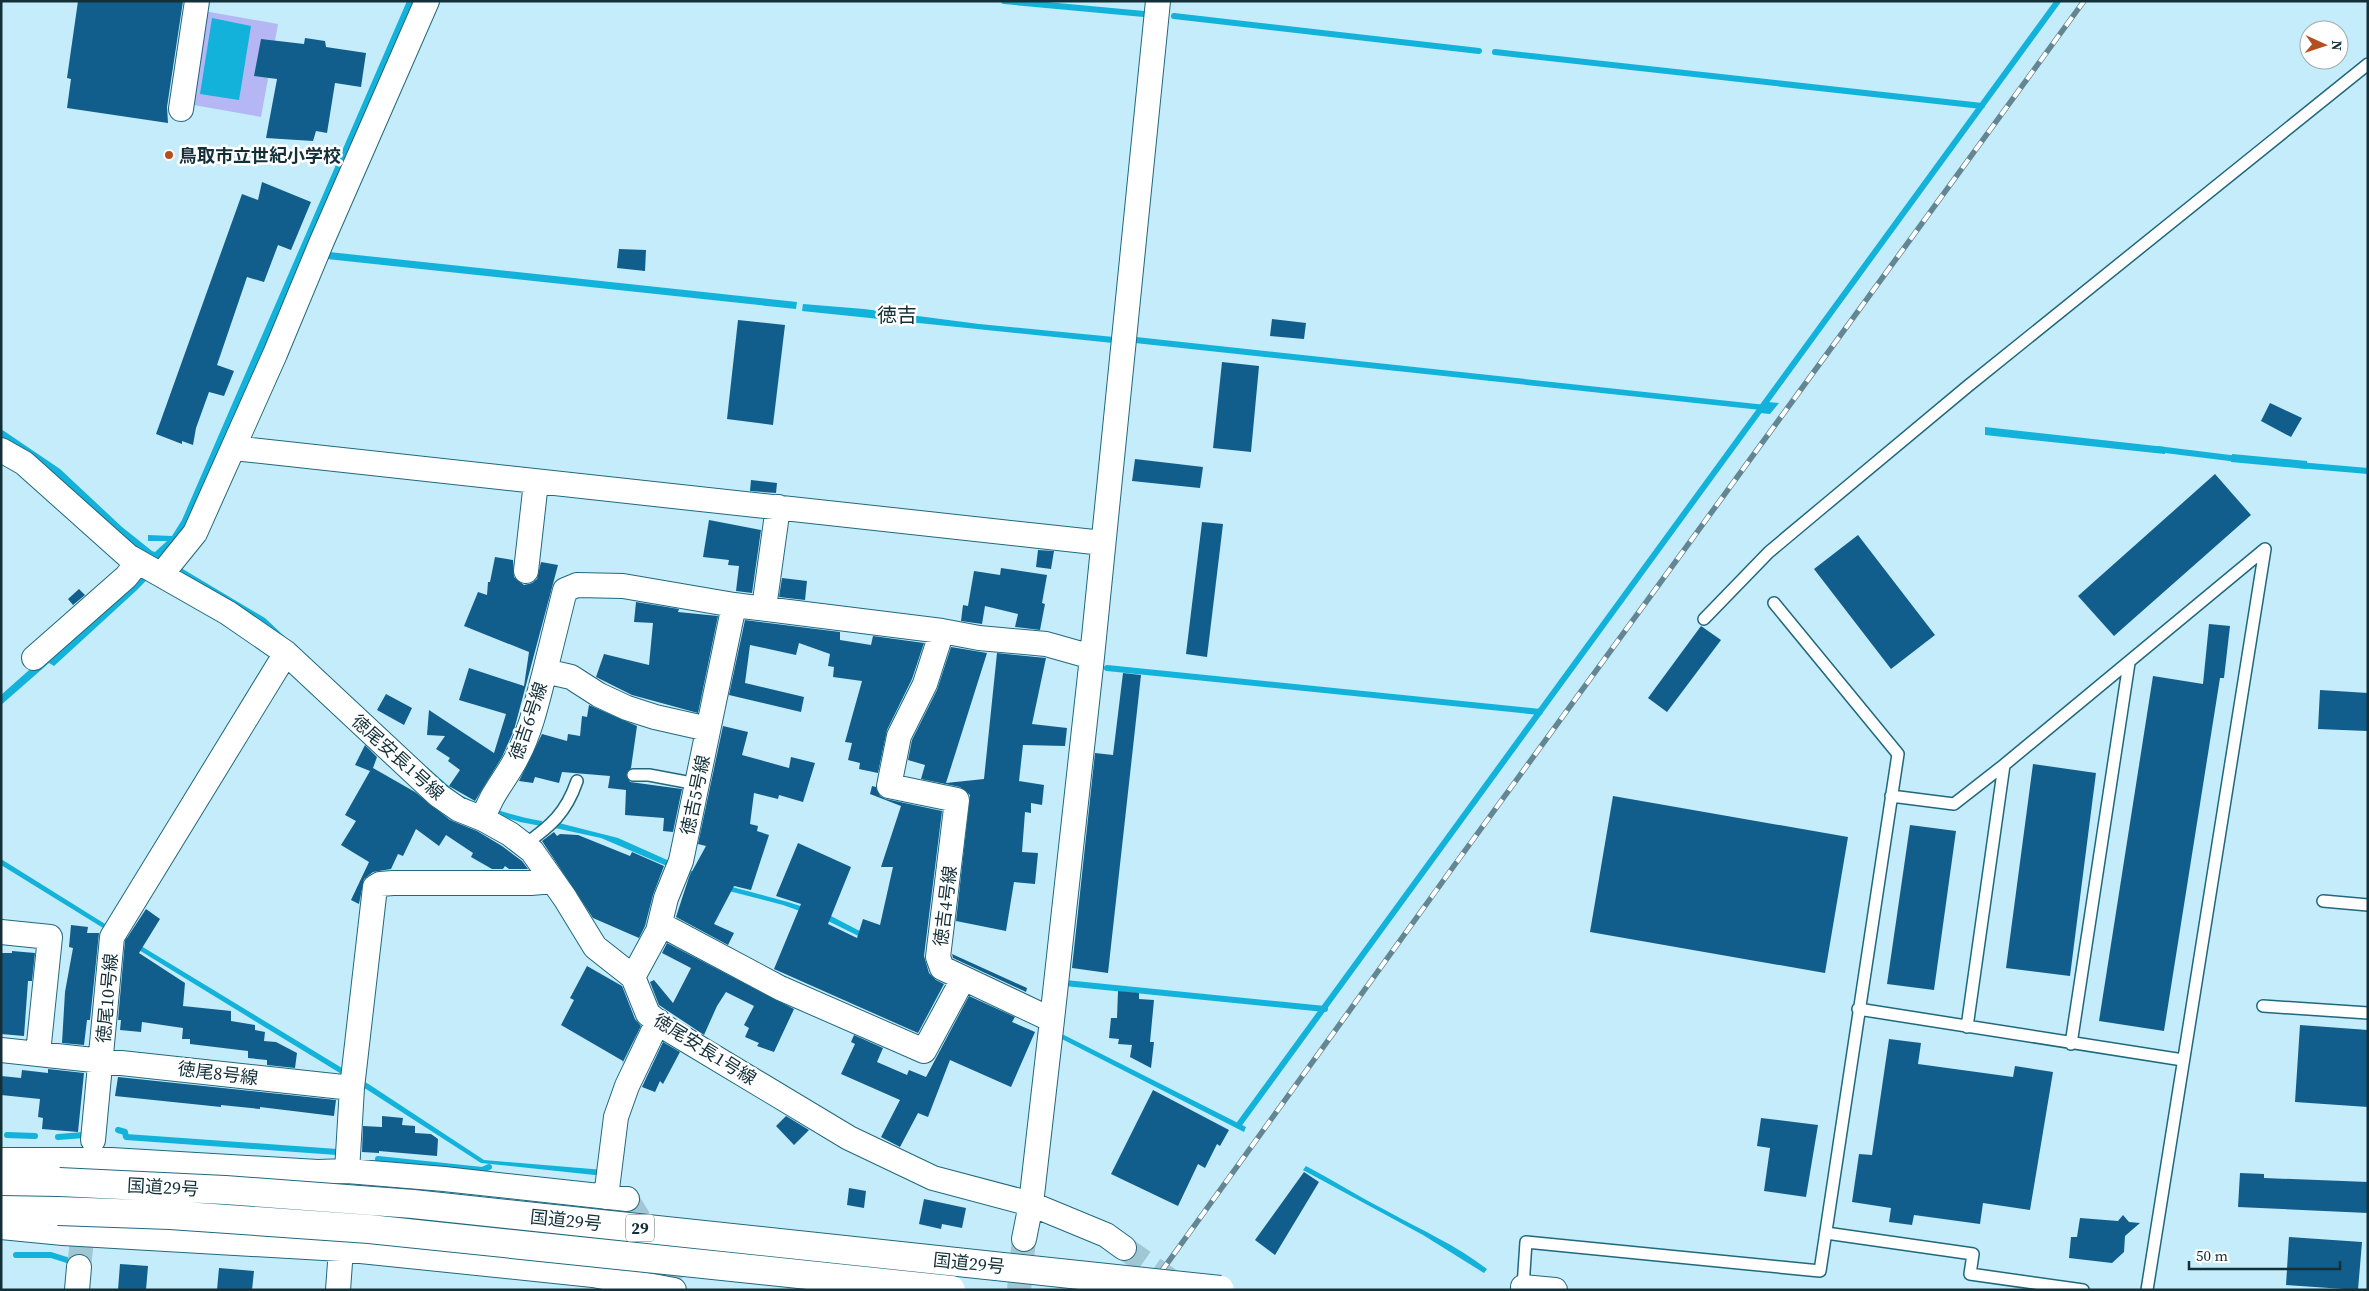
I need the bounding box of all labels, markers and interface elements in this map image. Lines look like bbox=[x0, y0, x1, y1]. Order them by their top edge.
north arrow bbox=[2299, 20, 2349, 70]
text: N bbox=[2327, 40, 2347, 51]
place label: 鳥取市立世紀小学校 bbox=[179, 143, 341, 168]
marker: 鳥取市立世紀小学校 bbox=[163, 149, 175, 161]
district label: 徳吉 bbox=[877, 301, 917, 329]
street label: 徳吉6号線 bbox=[503, 679, 553, 763]
street label: 徳尾安長1号線 bbox=[346, 709, 450, 805]
street label: 徳吉5号線 bbox=[674, 753, 716, 837]
street label: 徳吉4号線 bbox=[928, 864, 962, 948]
street label: 徳尾10号線 bbox=[91, 952, 123, 1044]
street label: 徳尾安長1号線 bbox=[649, 1007, 761, 1091]
street label: 徳尾8号線 bbox=[176, 1056, 260, 1090]
street label: 国道29号 bbox=[126, 1173, 200, 1201]
street label: 国道29号 bbox=[529, 1204, 603, 1236]
road number: 29 bbox=[626, 1214, 654, 1242]
scale bar bbox=[2189, 1238, 2340, 1270]
text: 50 m bbox=[2196, 1245, 2228, 1266]
street label: 国道29号 bbox=[932, 1247, 1006, 1279]

